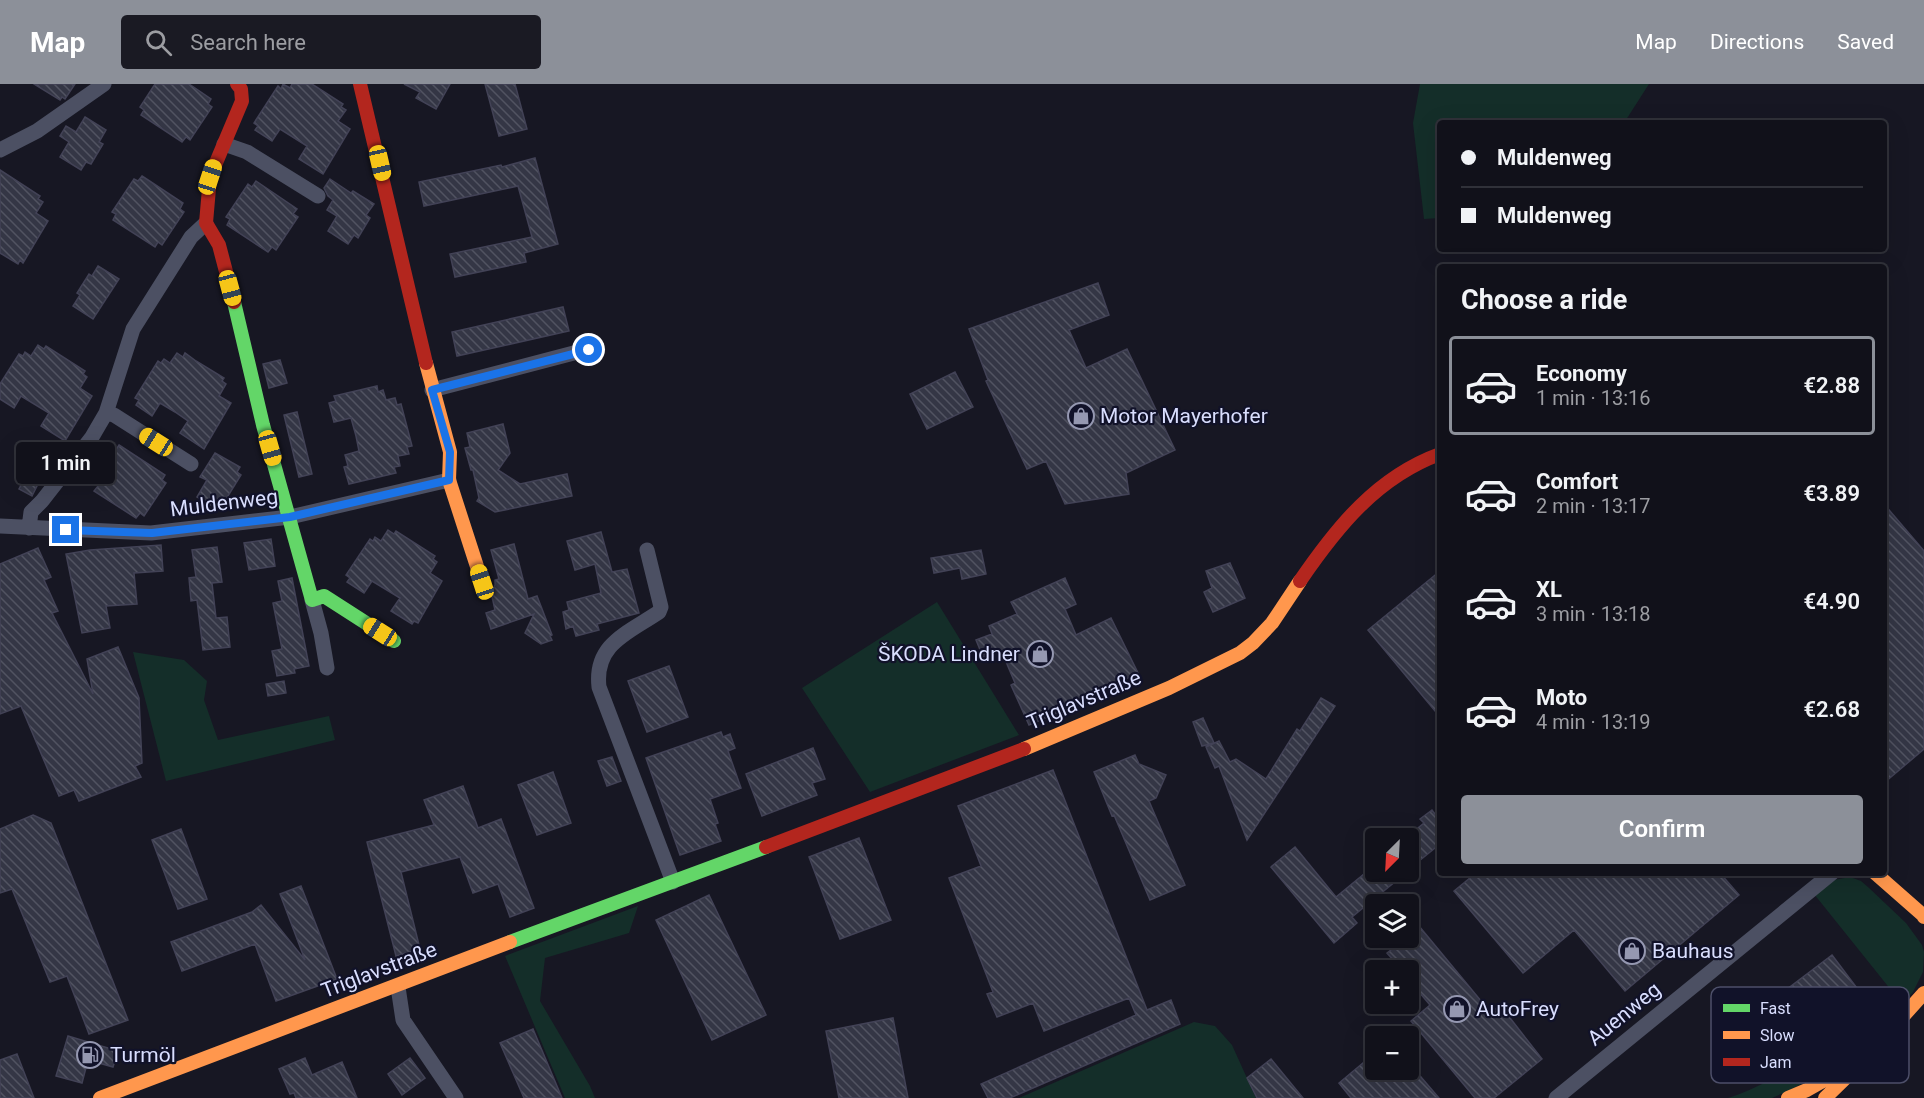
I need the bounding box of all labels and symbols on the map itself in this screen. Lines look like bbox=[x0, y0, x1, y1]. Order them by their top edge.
car bbox=[367, 143, 393, 183]
car bbox=[196, 157, 224, 197]
car bbox=[217, 268, 243, 308]
route start bbox=[575, 336, 602, 363]
shop icon: Motor Mayerhofer bbox=[1066, 401, 1096, 431]
place label: Motor Mayerhofer bbox=[1100, 404, 1268, 428]
car bbox=[136, 425, 176, 459]
car bbox=[256, 428, 284, 468]
callout: 1 min bbox=[16, 443, 116, 485]
street label: Muldenweg bbox=[169, 484, 279, 522]
route end bbox=[52, 516, 79, 543]
car bbox=[468, 562, 496, 602]
car bbox=[360, 615, 400, 649]
shop icon: ŠKODA Lindner bbox=[1025, 639, 1055, 669]
place label: ŠKODA Lindner bbox=[878, 642, 1020, 666]
street label: Triglavstraße bbox=[1023, 665, 1145, 735]
north arrow bbox=[1365, 828, 1419, 882]
shop icon: Bauhaus bbox=[1617, 936, 1647, 966]
street label: Triglavstraße bbox=[318, 937, 440, 1003]
place label: Bauhaus bbox=[1652, 939, 1734, 963]
street label: Auenweg bbox=[1583, 977, 1665, 1051]
legend bbox=[1711, 987, 1909, 1083]
shop icon: AutoFrey bbox=[1442, 994, 1472, 1024]
place label: AutoFrey bbox=[1476, 997, 1559, 1021]
text: Fast bbox=[1760, 999, 1791, 1018]
text: Slow bbox=[1760, 1026, 1795, 1045]
fuel station icon: Turmöl bbox=[75, 1040, 105, 1070]
place label: Turmöl bbox=[110, 1043, 176, 1067]
text: Jam bbox=[1760, 1053, 1792, 1072]

